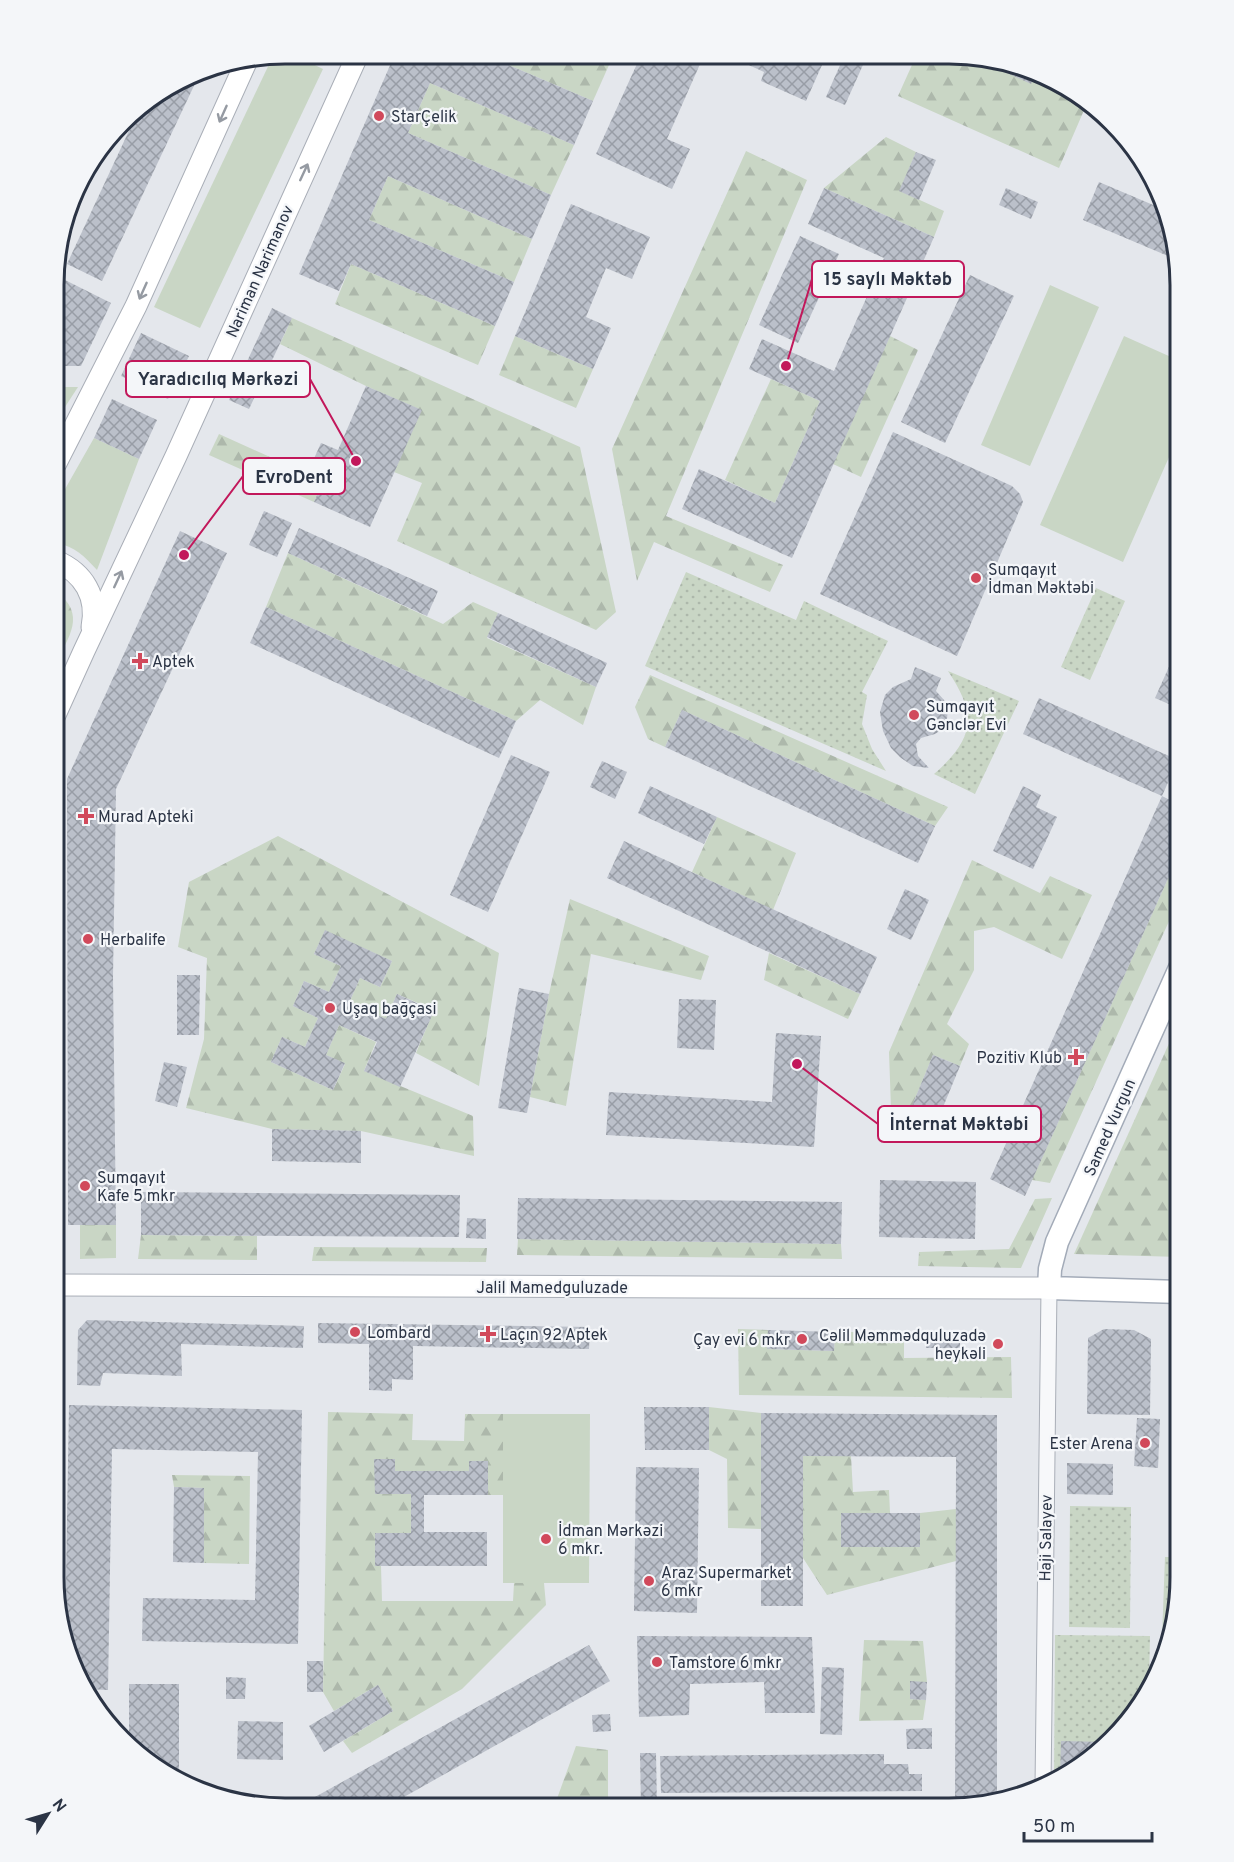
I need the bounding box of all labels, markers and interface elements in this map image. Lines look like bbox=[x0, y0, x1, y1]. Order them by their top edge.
one-way arrow bbox=[217, 104, 228, 122]
place label: StarÇelik bbox=[391, 108, 457, 128]
marker: StarÇelik bbox=[372, 109, 386, 123]
one-way arrow bbox=[299, 164, 311, 182]
street label: Nariman Narimanov bbox=[223, 202, 299, 341]
callout: 15 saylı Məktəb bbox=[812, 261, 964, 297]
text: 15 saylı Məktəb bbox=[824, 269, 952, 292]
one-way arrow bbox=[136, 282, 148, 300]
callout: Yaradıcılıq Mərkəzi bbox=[126, 361, 310, 397]
text: Yaradıcılıq Mərkəzi bbox=[138, 369, 298, 392]
callout: EvroDent bbox=[243, 458, 345, 494]
text: EvroDent bbox=[255, 467, 333, 490]
place label: Sumqayıt İdman Məktəbi bbox=[988, 561, 1094, 599]
one-way arrow bbox=[112, 570, 124, 588]
marker: Sumqayıt İdman Məktəbi bbox=[969, 571, 983, 585]
place label: Aptek bbox=[152, 653, 195, 673]
marker: Aptek bbox=[133, 654, 147, 668]
place label: Sumqayıt Gənclər Evi bbox=[926, 698, 1007, 736]
marker: Sumqayıt Gənclər Evi bbox=[907, 708, 921, 722]
place label: Murad Apteki bbox=[98, 808, 193, 828]
marker: Murad Apteki bbox=[79, 809, 93, 823]
place label: Herbalife bbox=[100, 931, 166, 951]
marker: Herbalife bbox=[81, 932, 95, 946]
place label: Uşaq bağçasi bbox=[342, 1000, 436, 1020]
marker: Uşaq bağçasi bbox=[323, 1001, 337, 1015]
marker: Pozitiv Klub bbox=[1067, 1048, 1085, 1066]
place label: Pozitiv Klub bbox=[976, 1049, 1062, 1069]
street label: Samed Vurgun bbox=[1080, 1076, 1141, 1180]
callout: İnternat Məktəbi bbox=[878, 1106, 1041, 1142]
text: İnternat Məktəbi bbox=[889, 1112, 1029, 1137]
place label: Sumqayıt Kafe 5 mkr bbox=[97, 1169, 175, 1207]
marker: Sumqayıt Kafe 5 mkr bbox=[78, 1179, 92, 1193]
street label: Jalil Mamedguluzade bbox=[476, 1279, 628, 1299]
place label: Lombard bbox=[367, 1324, 431, 1344]
marker: Lombard bbox=[348, 1325, 362, 1339]
place label: Laçın 92 Aptek bbox=[500, 1326, 608, 1346]
marker: Laçın 92 Aptek bbox=[481, 1327, 495, 1341]
place label: Cəlil Məmmədquluzadə heykəli bbox=[819, 1327, 986, 1365]
place label: Çay evi 6 mkr bbox=[693, 1331, 790, 1351]
marker: Çay evi 6 mkr bbox=[795, 1332, 809, 1346]
marker: Cəlil Məmmədquluzadə heykəli bbox=[991, 1337, 1005, 1351]
place label: Ester Arena bbox=[1049, 1435, 1133, 1455]
marker: Ester Arena bbox=[1138, 1436, 1152, 1450]
street label: Haji Salayev bbox=[1036, 1494, 1058, 1582]
place label: İdman Mәrkәzi 6 mkr. bbox=[558, 1521, 663, 1560]
marker: İdman Mәrkәzi 6 mkr. bbox=[539, 1532, 553, 1546]
place label: Araz Supermarket 6 mkr bbox=[661, 1564, 792, 1602]
marker: Araz Supermarket 6 mkr bbox=[642, 1574, 656, 1588]
place label: Tamstore 6 mkr bbox=[669, 1654, 781, 1674]
marker: Tamstore 6 mkr bbox=[650, 1655, 664, 1669]
north arrow bbox=[18, 1784, 78, 1844]
text: N bbox=[47, 1796, 70, 1817]
scale bar bbox=[1024, 1805, 1152, 1843]
text: 50 m bbox=[1033, 1816, 1075, 1839]

